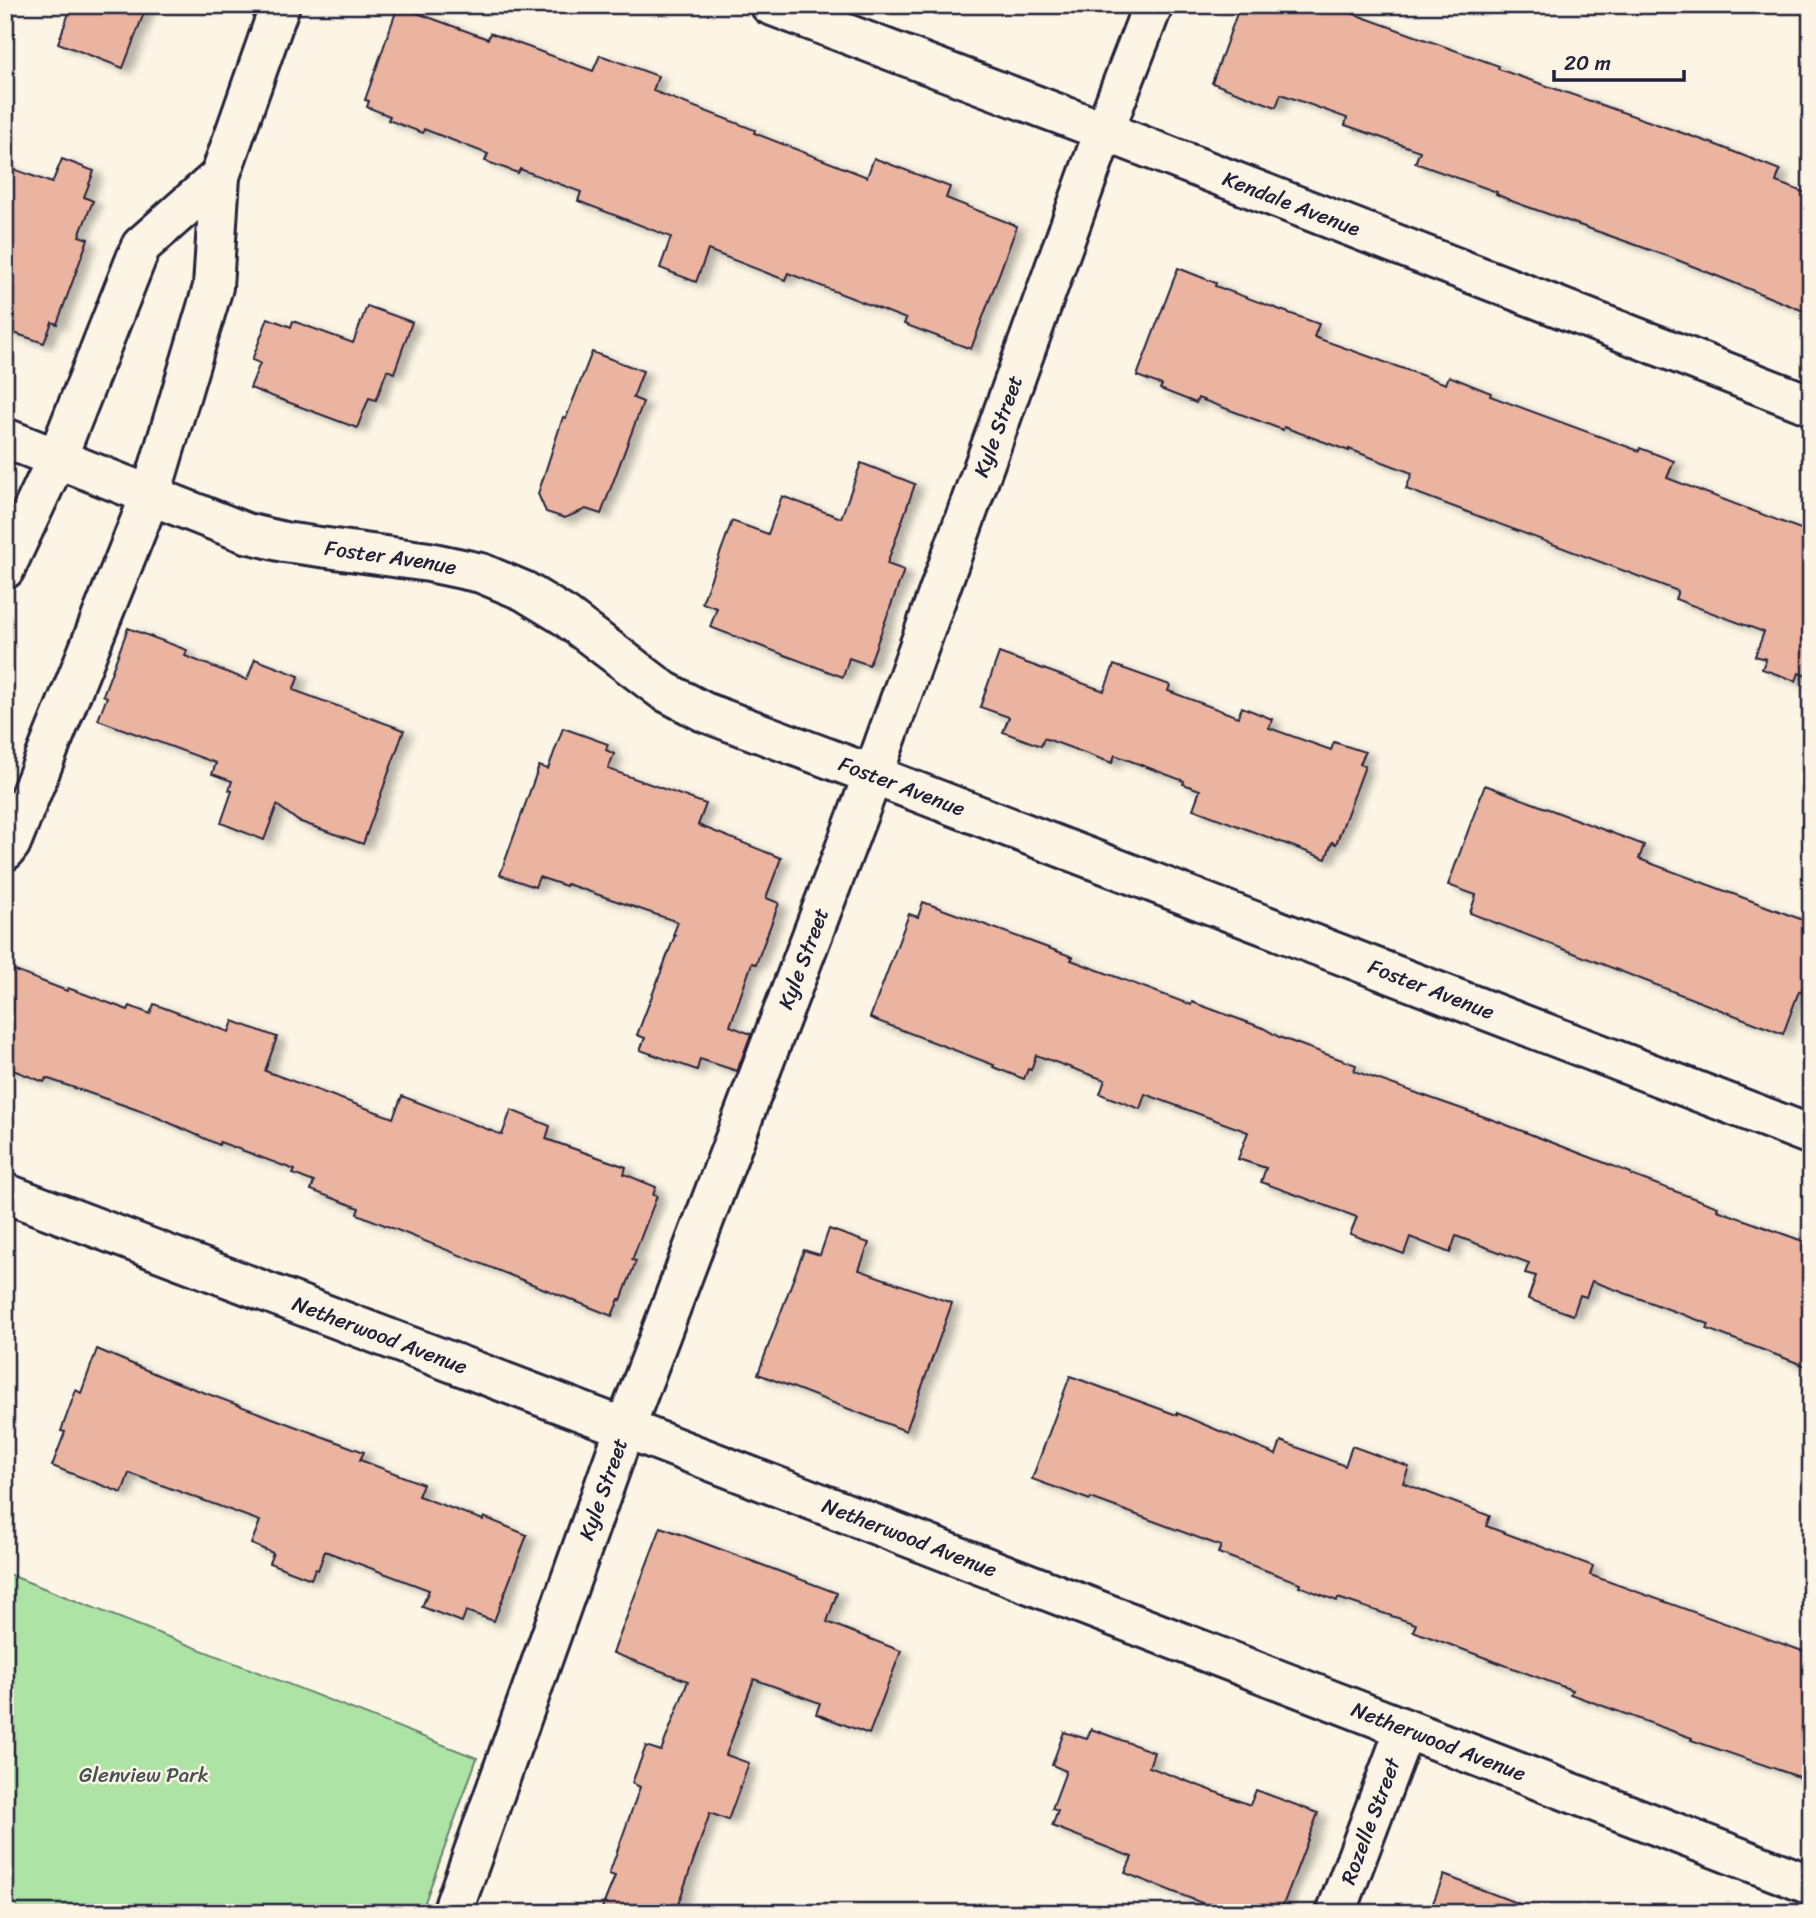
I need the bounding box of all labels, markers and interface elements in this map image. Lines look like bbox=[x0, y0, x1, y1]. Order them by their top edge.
scale bar bbox=[1554, 38, 1683, 82]
text: 20 m bbox=[1564, 44, 1611, 82]
street label: Kendale Avenue bbox=[1217, 160, 1366, 248]
street label: Kyle Street bbox=[962, 370, 1034, 483]
street label: Foster Avenue bbox=[322, 529, 461, 586]
street label: Foster Avenue bbox=[833, 745, 971, 828]
street label: Kyle Street bbox=[767, 902, 840, 1015]
street label: Foster Avenue bbox=[1362, 948, 1500, 1031]
street label: Netherwood Avenue bbox=[287, 1285, 473, 1386]
street label: Kyle Street bbox=[567, 1433, 639, 1546]
street label: Netherwood Avenue bbox=[816, 1487, 1003, 1589]
street label: Netherwood Avenue bbox=[1346, 1691, 1532, 1793]
street label: Rozelle Street bbox=[1329, 1751, 1412, 1890]
park label: Glenview Park bbox=[79, 1756, 209, 1794]

